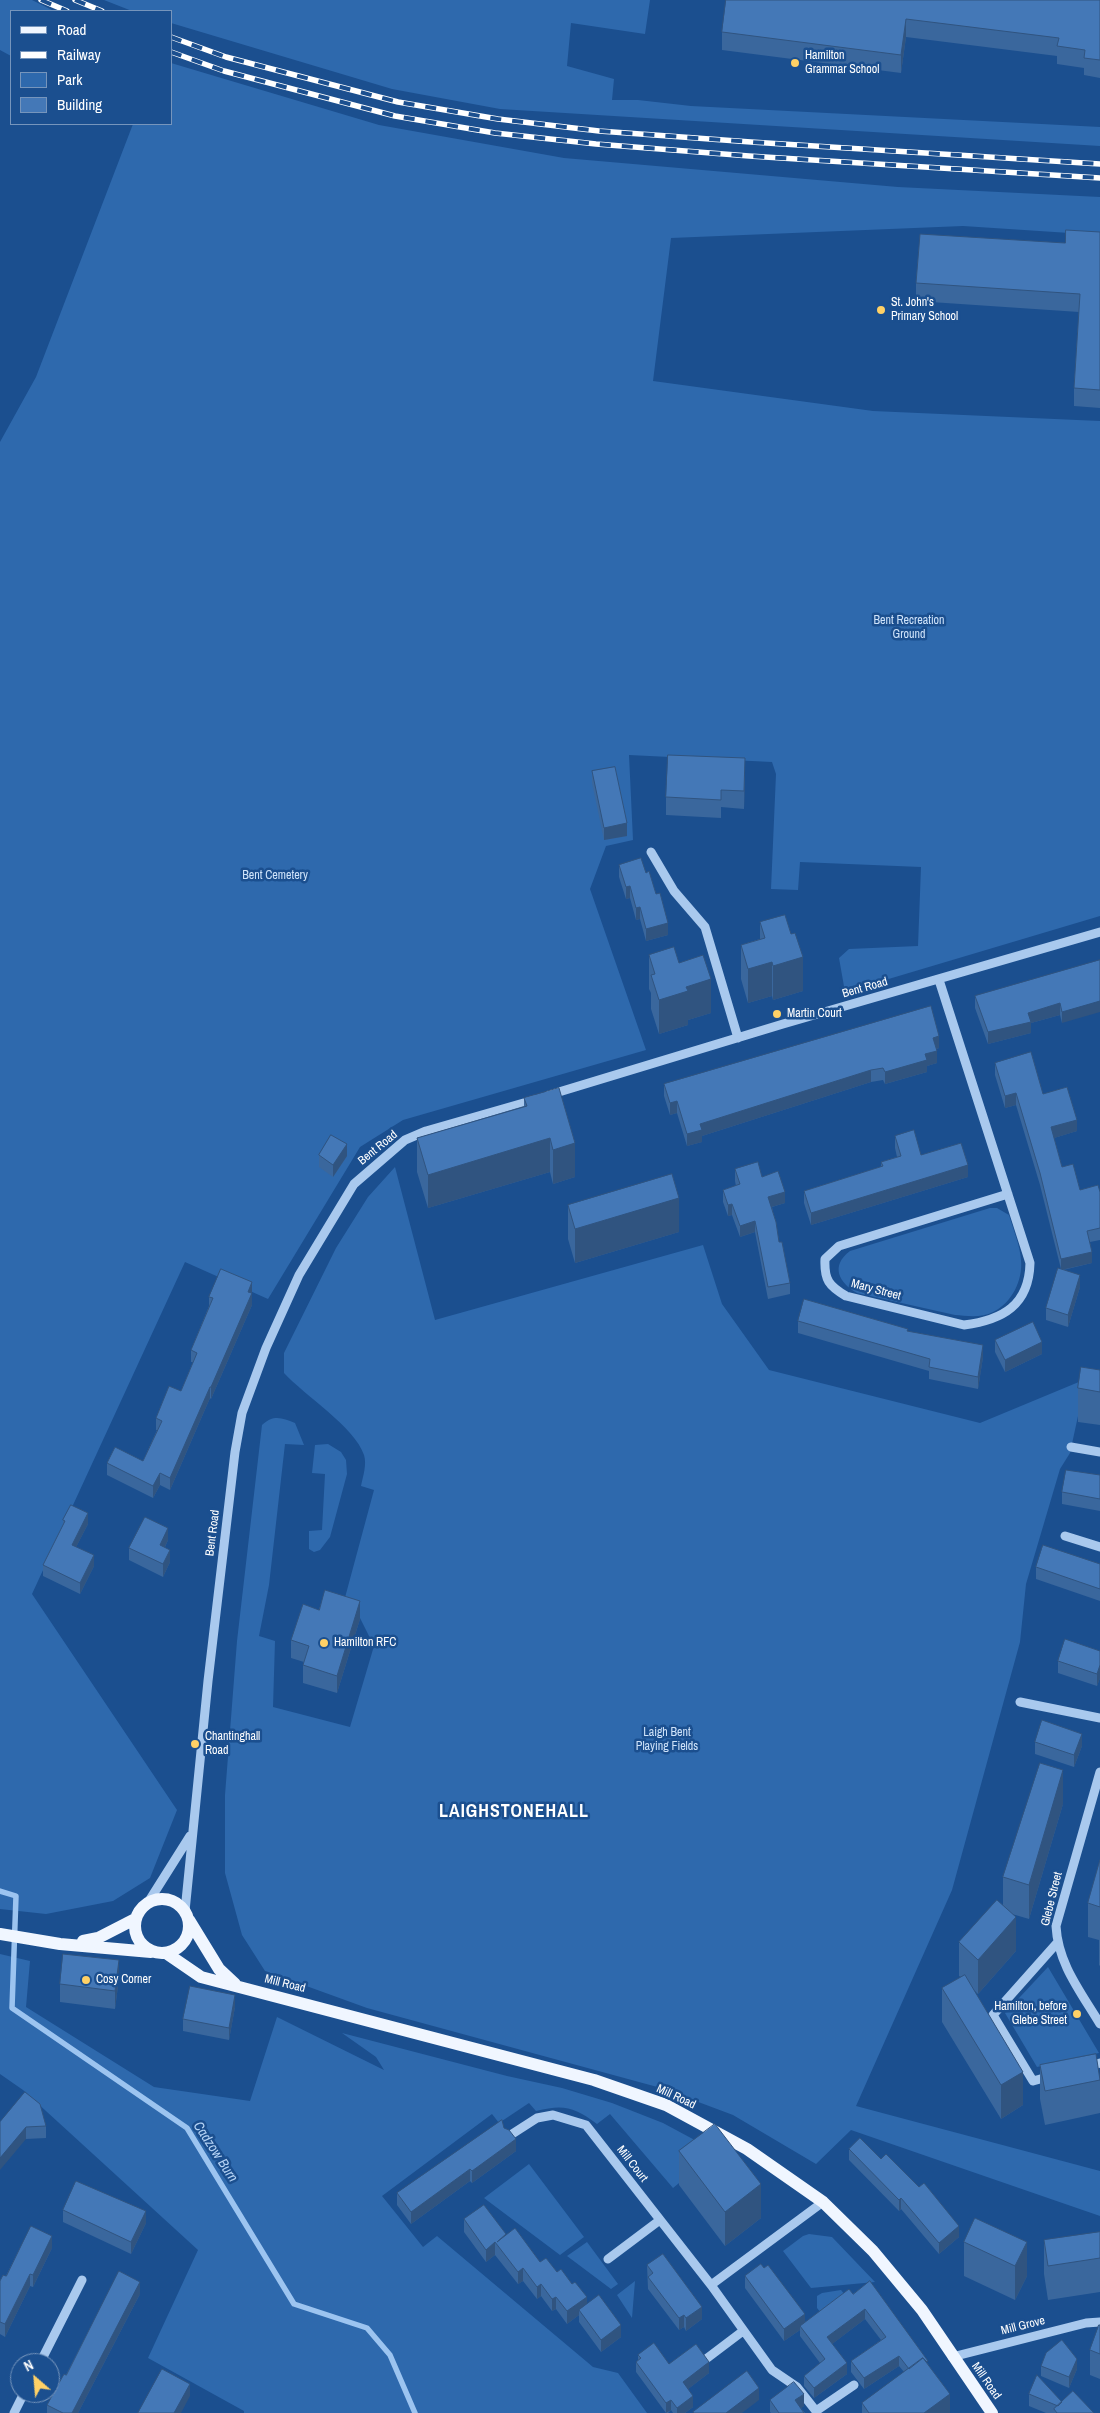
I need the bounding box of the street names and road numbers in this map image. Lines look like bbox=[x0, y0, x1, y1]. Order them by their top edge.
street label: Bent Road bbox=[841, 975, 889, 1001]
street label: Bent Road bbox=[355, 1128, 401, 1168]
street label: Mary Street bbox=[850, 1276, 902, 1304]
street label: Bent Road bbox=[203, 1509, 223, 1557]
street label: Glebe Street bbox=[1038, 1870, 1066, 1928]
street label: Mill Road bbox=[263, 1972, 307, 1996]
street label: Mill Road bbox=[654, 2082, 698, 2112]
street label: Mill Court bbox=[613, 2143, 651, 2185]
street label: Mill Grove bbox=[1000, 2314, 1046, 2338]
street label: Mill Road bbox=[968, 2360, 1004, 2402]

